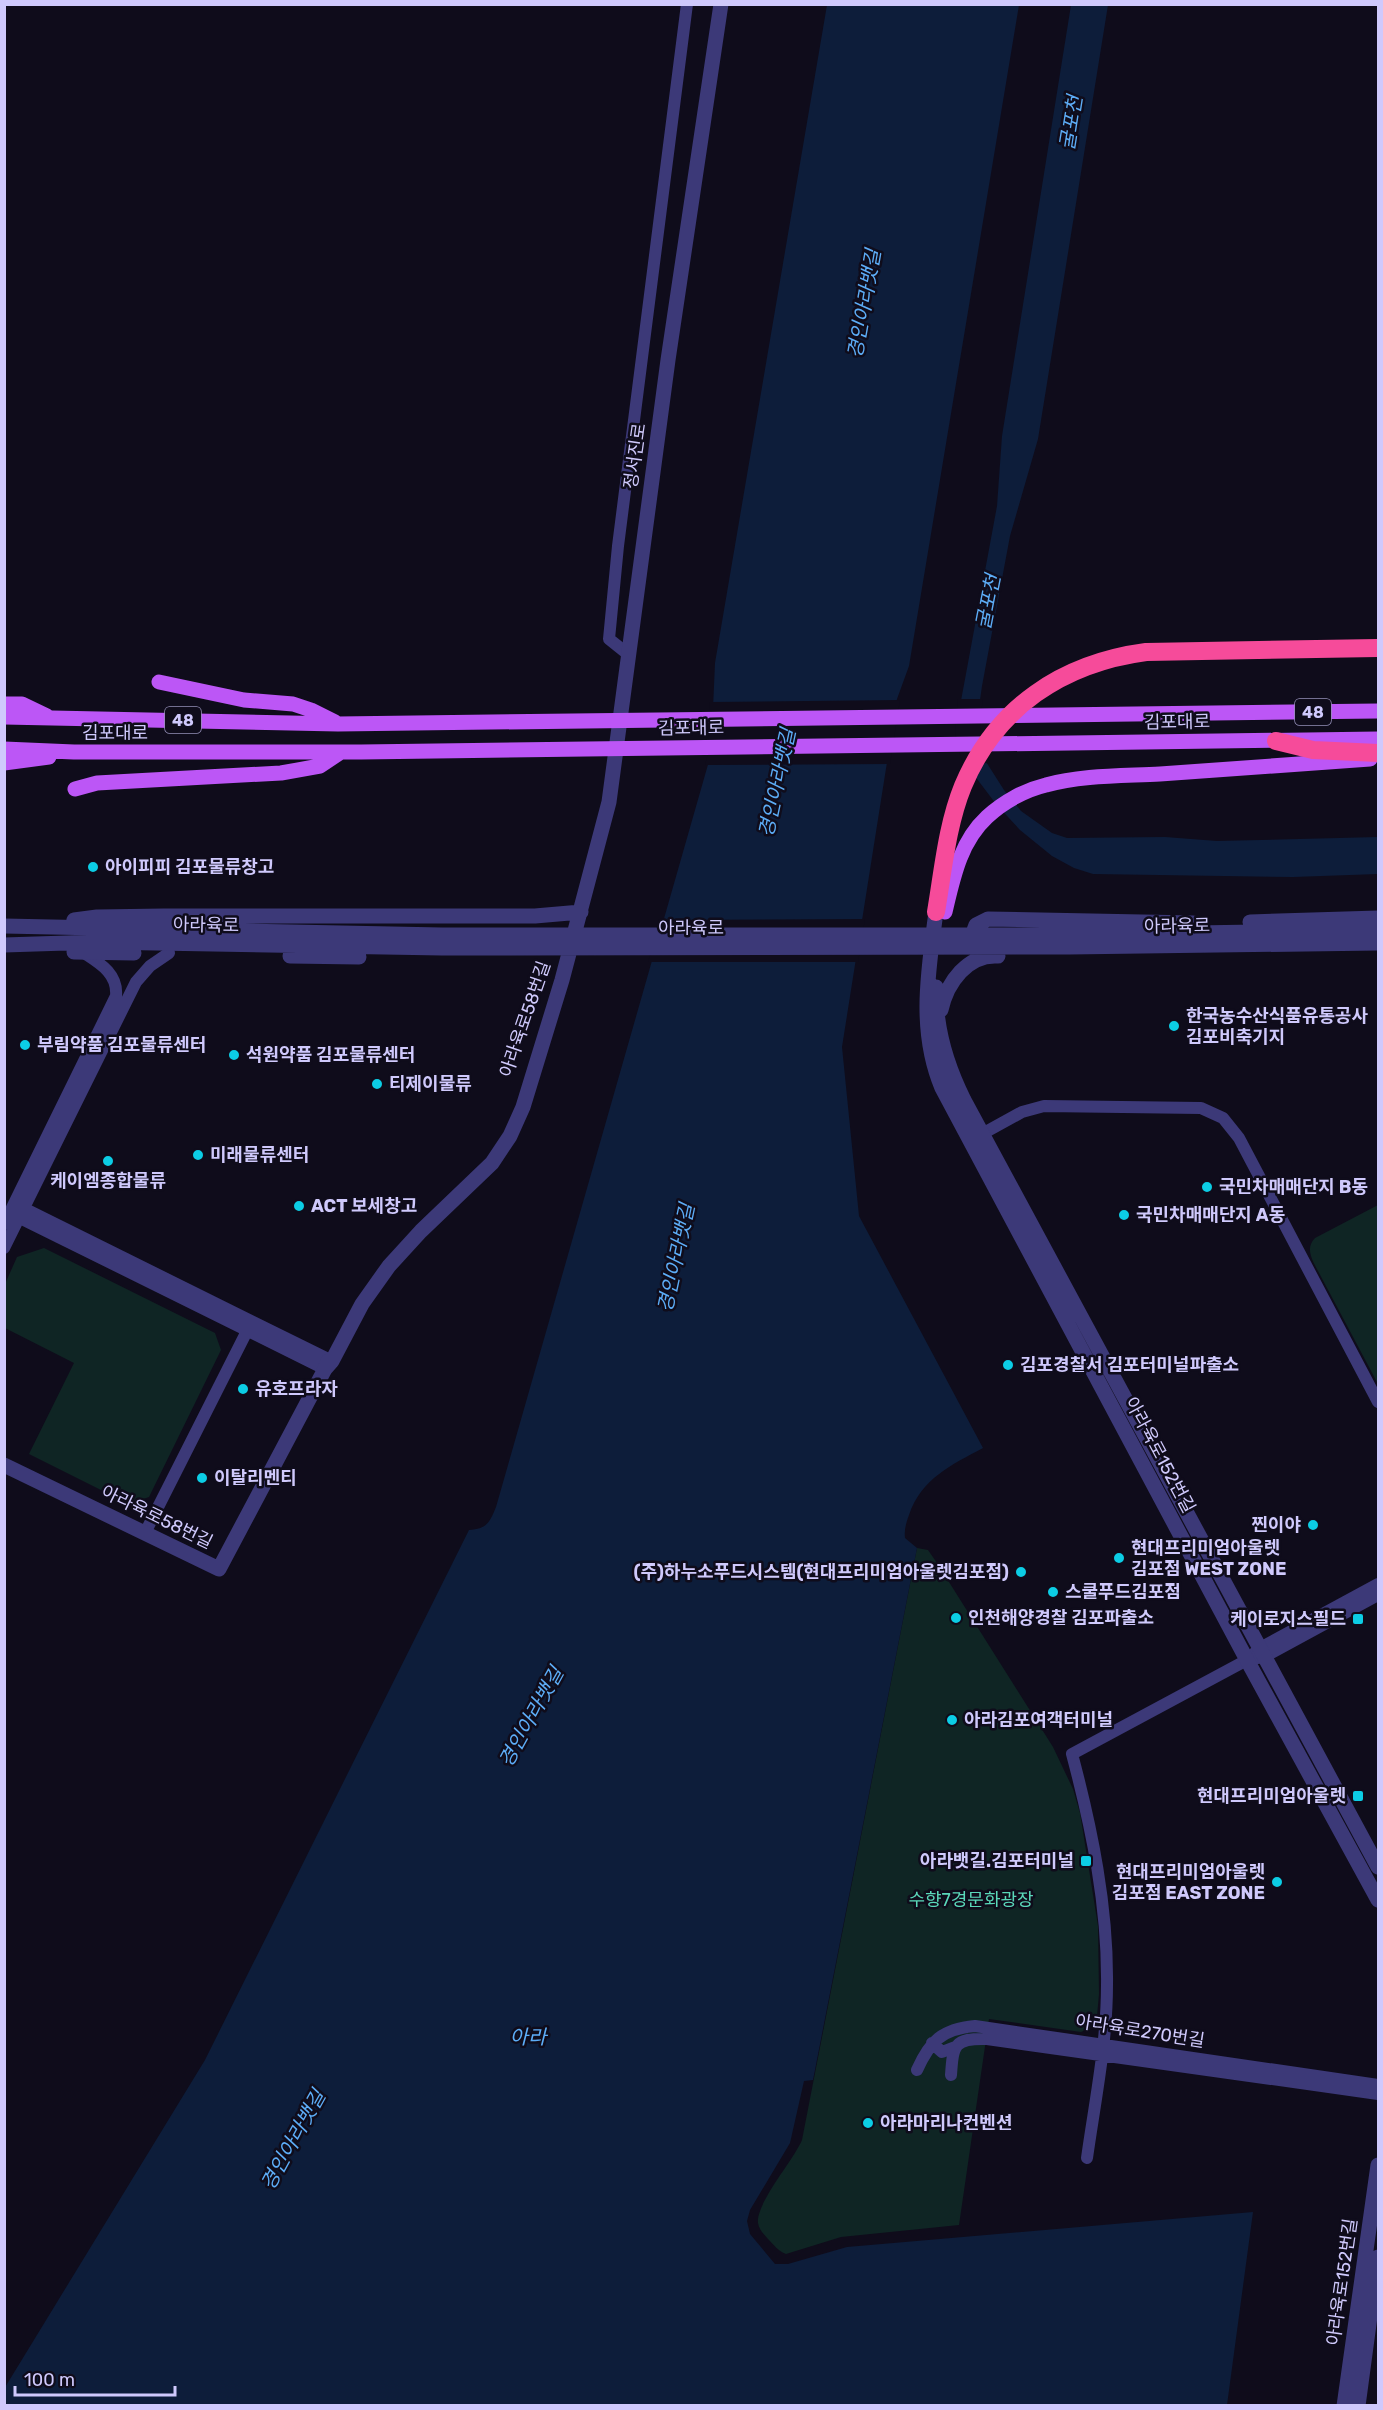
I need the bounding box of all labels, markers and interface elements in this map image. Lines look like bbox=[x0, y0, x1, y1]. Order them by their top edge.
water label: 굴포천 bbox=[1055, 91, 1088, 152]
water label: 경인아라뱃길 bbox=[843, 246, 886, 360]
street label: 정서진로 bbox=[619, 422, 651, 490]
water label: 굴포천 bbox=[971, 570, 1006, 631]
road number: 48 bbox=[1295, 699, 1331, 725]
road number: 48 bbox=[165, 707, 201, 733]
street label: 김포대로 bbox=[1144, 710, 1210, 734]
street label: 김포대로 bbox=[658, 716, 724, 740]
street label: 김포대로 bbox=[82, 722, 148, 744]
water label: 경인아라뱃길 bbox=[754, 725, 801, 839]
place label: 아이피피 김포물류창고 bbox=[105, 856, 274, 878]
marker: 아이피피 김포물류창고 bbox=[86, 860, 100, 874]
street label: 아라육로 bbox=[173, 913, 239, 937]
street label: 아라육로 bbox=[1144, 914, 1210, 938]
street label: 아라육로 bbox=[658, 917, 724, 939]
street label: 아라육로58번길 bbox=[495, 958, 555, 1080]
place label: 한국농수산식품유통공사 김포비축기지 bbox=[1186, 1005, 1369, 1048]
marker: 한국농수산식품유통공사 김포비축기지 bbox=[1167, 1019, 1181, 1033]
place label: 부림약품 김포물류센터 bbox=[37, 1034, 206, 1056]
marker: 부림약품 김포물류센터 bbox=[18, 1038, 32, 1052]
place label: 석원약품 김포물류센터 bbox=[246, 1044, 415, 1066]
marker: 석원약품 김포물류센터 bbox=[227, 1048, 241, 1062]
place label: 티제이물류 bbox=[389, 1073, 472, 1095]
marker: 티제이물류 bbox=[370, 1077, 384, 1091]
place label: 미래물류센터 bbox=[210, 1144, 309, 1166]
marker: 미래물류센터 bbox=[191, 1148, 205, 1162]
marker: 케이엠종합물류 bbox=[101, 1154, 115, 1168]
place label: 케이엠종합물류 bbox=[50, 1170, 166, 1192]
place label: 국민차매매단지 B동 bbox=[1219, 1176, 1368, 1198]
marker: 국민차매매단지 B동 bbox=[1200, 1180, 1214, 1194]
place label: ACT 보세창고 bbox=[311, 1195, 417, 1217]
marker: ACT 보세창고 bbox=[292, 1199, 306, 1213]
water label: 경인아라뱃길 bbox=[653, 1200, 700, 1314]
place label: 국민차매매단지 A동 bbox=[1136, 1204, 1285, 1226]
marker: 국민차매매단지 A동 bbox=[1117, 1208, 1131, 1222]
place label: 김포경찰서 김포터미널파출소 bbox=[1020, 1354, 1239, 1376]
marker: 김포경찰서 김포터미널파출소 bbox=[1001, 1358, 1015, 1372]
place label: 유호프라자 bbox=[255, 1378, 338, 1400]
marker: 유호프라자 bbox=[236, 1382, 250, 1396]
street label: 아라육로152번길 bbox=[1120, 1393, 1200, 1517]
place label: 이탈리멘티 bbox=[214, 1467, 297, 1489]
marker: 이탈리멘티 bbox=[195, 1471, 209, 1485]
street label: 아라육로58번길 bbox=[98, 1480, 216, 1554]
place label: 찐이야 bbox=[1251, 1514, 1301, 1536]
marker: 찐이야 bbox=[1306, 1518, 1320, 1532]
place label: 현대프리미엄아울렛 김포점 WEST ZONE bbox=[1131, 1537, 1286, 1580]
marker: 현대프리미엄아울렛 김포점 WEST ZONE bbox=[1112, 1551, 1126, 1565]
place label: (주)하누소푸드시스템(현대프리미엄아울렛김포점) bbox=[634, 1561, 1009, 1583]
marker: (주)하누소푸드시스템(현대프리미엄아울렛김포점) bbox=[1014, 1565, 1028, 1579]
place label: 스쿨푸드김포점 bbox=[1065, 1581, 1181, 1603]
marker: 스쿨푸드김포점 bbox=[1046, 1585, 1060, 1599]
place label: 인천해양경찰 김포파출소 bbox=[968, 1607, 1154, 1629]
place label: 케이로지스필드 bbox=[1230, 1608, 1346, 1630]
marker: 인천해양경찰 김포파출소 bbox=[949, 1611, 963, 1625]
marker: 케이로지스필드 bbox=[1351, 1612, 1365, 1626]
water label: 경인아라뱃길 bbox=[494, 1662, 569, 1771]
place label: 아라김포여객터미널 bbox=[964, 1709, 1113, 1731]
marker: 아라김포여객터미널 bbox=[945, 1713, 959, 1727]
place label: 현대프리미엄아울렛 bbox=[1197, 1785, 1346, 1807]
marker: 현대프리미엄아울렛 bbox=[1351, 1789, 1365, 1803]
place label: 아라뱃길.김포터미널 bbox=[920, 1850, 1074, 1872]
marker: 아라뱃길.김포터미널 bbox=[1079, 1854, 1093, 1868]
place label: 현대프리미엄아울렛 김포점 EAST ZONE bbox=[1112, 1861, 1265, 1904]
marker: 현대프리미엄아울렛 김포점 EAST ZONE bbox=[1270, 1875, 1284, 1889]
park label: 수향7경문화광장 bbox=[908, 1889, 1034, 1911]
street label: 아라육로270번길 bbox=[1074, 2010, 1206, 2052]
water label: 아라 bbox=[510, 2025, 549, 2049]
water label: 경인아라뱃길 bbox=[256, 2085, 331, 2194]
place label: 아라마리나컨벤션 bbox=[880, 2112, 1012, 2134]
marker: 아라마리나컨벤션 bbox=[861, 2116, 875, 2130]
street label: 아라육로152번길 bbox=[1322, 2217, 1362, 2347]
scale bar bbox=[15, 2359, 176, 2397]
text: 100 m bbox=[24, 2369, 75, 2391]

